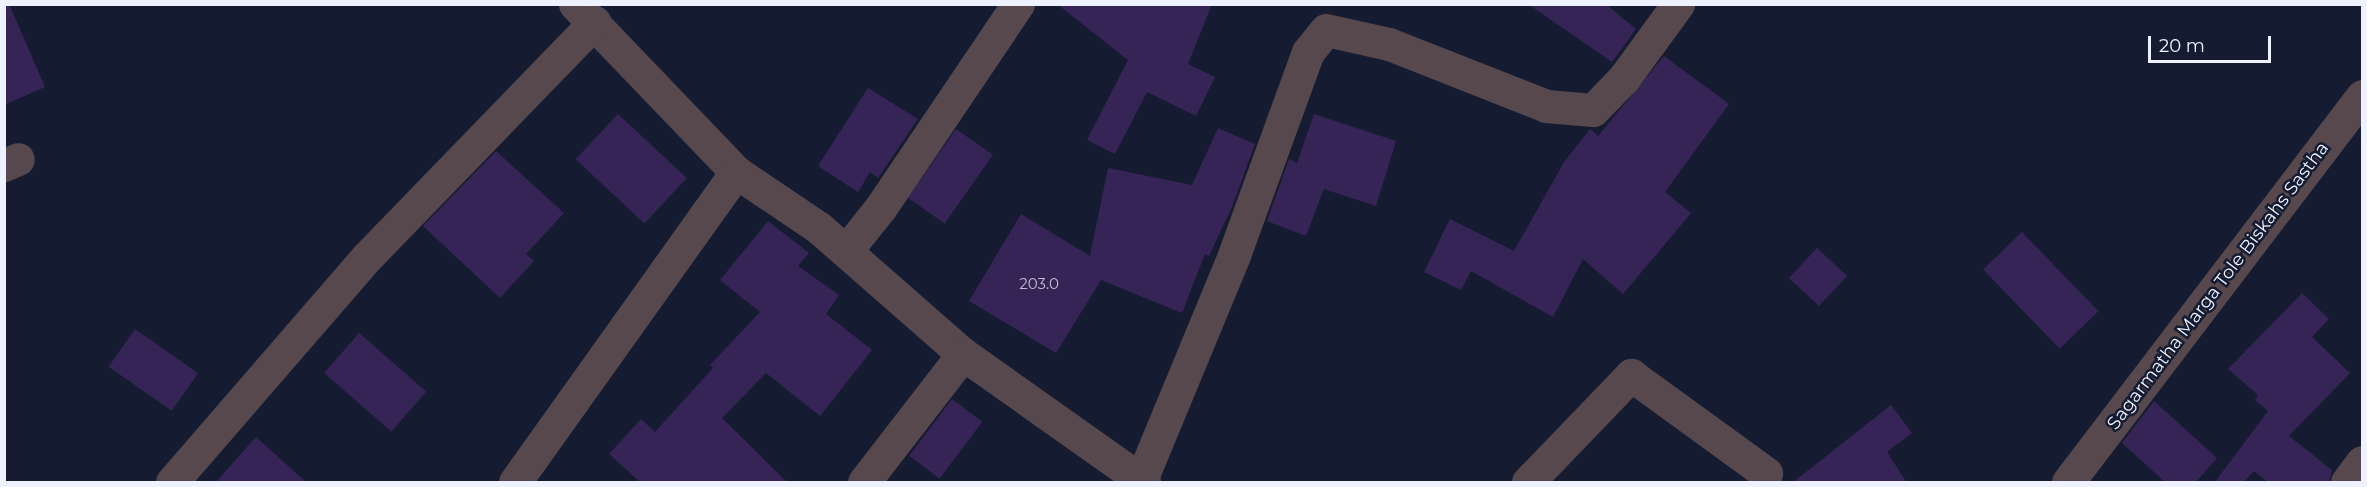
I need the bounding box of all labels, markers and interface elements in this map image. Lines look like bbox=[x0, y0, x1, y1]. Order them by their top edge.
scale bar bbox=[2151, 24, 2274, 62]
text: 20 m bbox=[2159, 35, 2205, 57]
street label: Sagarmatha Marga Tole Biskahs Sastha bbox=[2103, 138, 2333, 434]
house number: 203.0 bbox=[1019, 275, 1059, 293]

